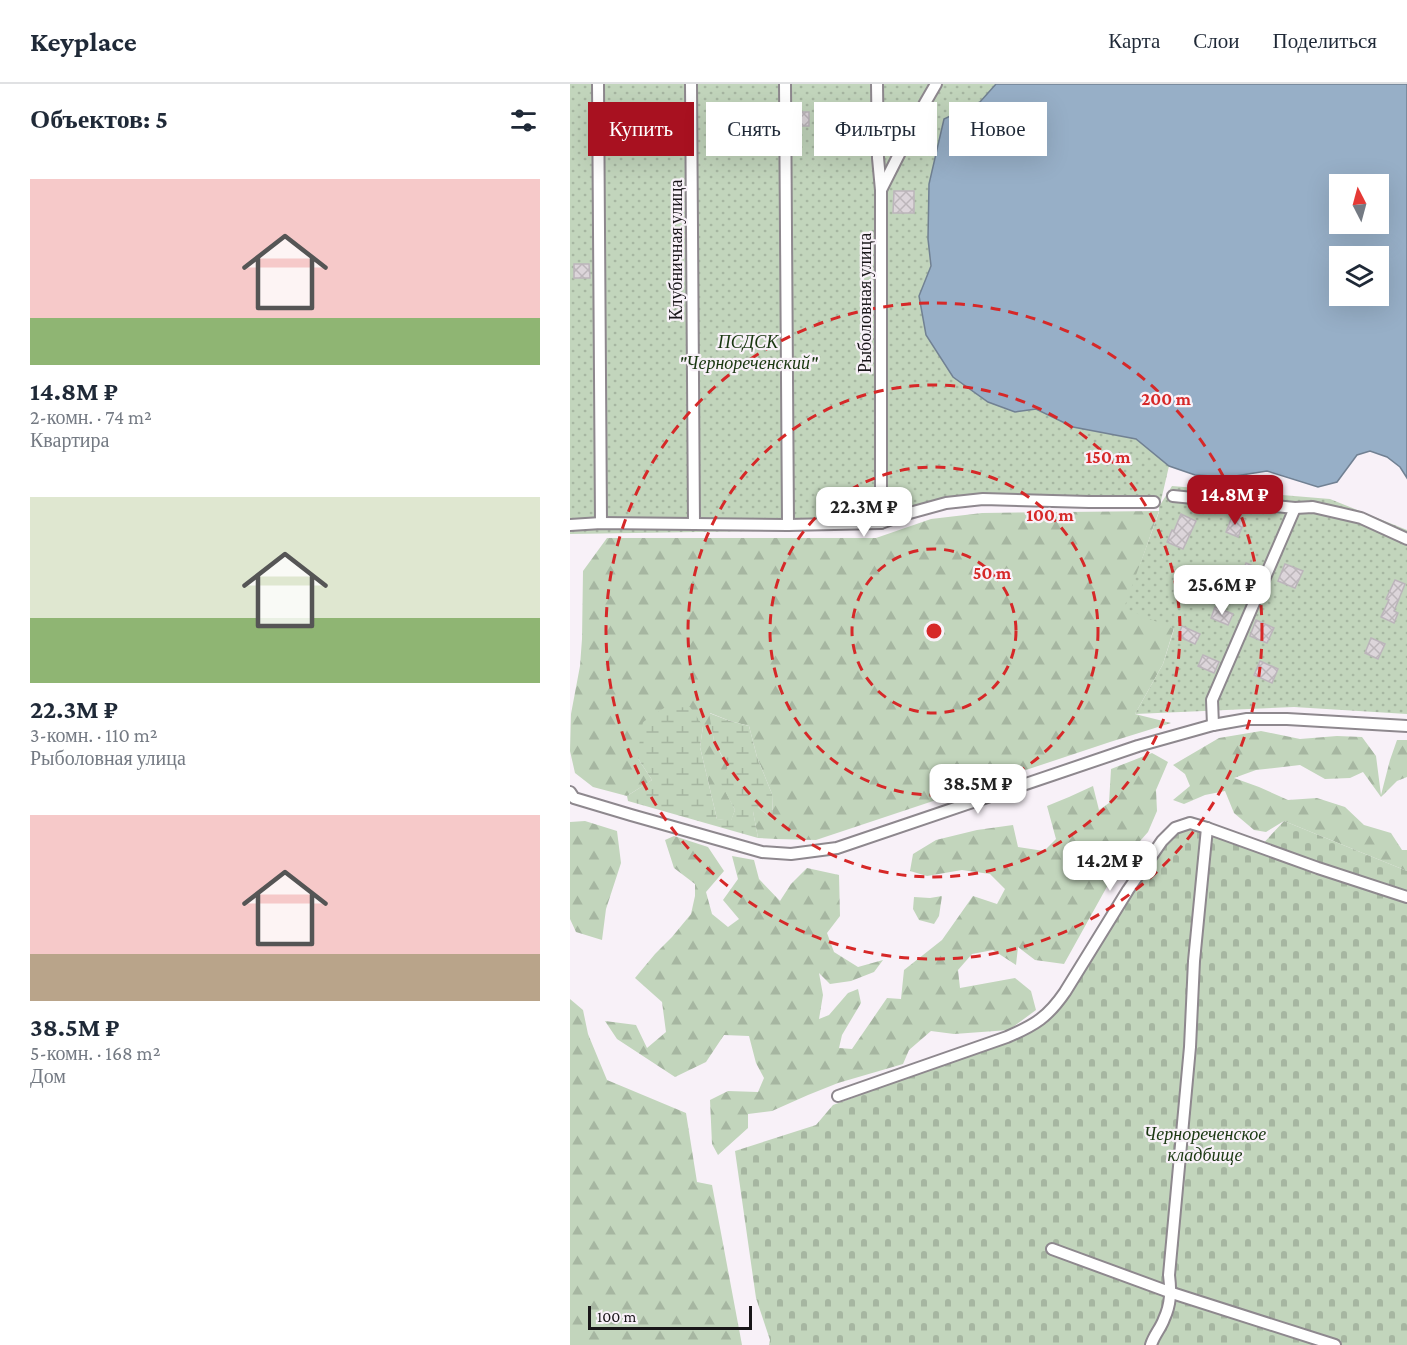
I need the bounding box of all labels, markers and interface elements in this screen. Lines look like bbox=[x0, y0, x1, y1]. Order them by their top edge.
text: Keyplace bbox=[30, 26, 137, 57]
text: Карта bbox=[1108, 29, 1160, 53]
text: Слои bbox=[1193, 29, 1239, 53]
text: Поделиться bbox=[1272, 29, 1377, 53]
chip: Купить bbox=[588, 102, 694, 156]
chip: Снять bbox=[706, 102, 802, 156]
chip: Фильтры bbox=[814, 102, 937, 156]
chip: Новое bbox=[949, 102, 1047, 156]
icon: filters bbox=[507, 104, 540, 137]
text: Объектов: 5 bbox=[30, 105, 168, 134]
north arrow bbox=[1329, 174, 1389, 234]
map controls bbox=[1329, 174, 1389, 306]
street label: Клубничная улица bbox=[666, 180, 686, 320]
icon: home bbox=[231, 218, 339, 326]
street label: Рыболовная улица bbox=[855, 233, 875, 373]
button: layers bbox=[1329, 246, 1389, 306]
park label: ПСДСК "Чернореченский" bbox=[679, 332, 818, 373]
text: 14.8M ₽ bbox=[30, 377, 118, 406]
text: 200 m bbox=[1141, 389, 1192, 409]
text: 2-комн. · 74 m² bbox=[30, 406, 152, 428]
text: Квартира bbox=[30, 429, 109, 451]
text: 150 m bbox=[1085, 447, 1131, 467]
pin: 14.8M ₽ bbox=[1180, 475, 1290, 526]
text: 14.8M ₽ bbox=[1201, 483, 1269, 505]
pin: 22.3M ₽ bbox=[809, 487, 919, 538]
text: 22.3M ₽ bbox=[830, 495, 898, 517]
text: 100 m bbox=[1026, 505, 1074, 525]
icon: home bbox=[231, 536, 339, 644]
text: 50 m bbox=[973, 563, 1012, 583]
pin: 25.6M ₽ bbox=[1167, 565, 1277, 616]
text: 25.6M ₽ bbox=[1188, 573, 1256, 595]
centre of rings bbox=[924, 621, 944, 641]
text: 22.3M ₽ bbox=[30, 695, 118, 724]
text: 3-комн. · 110 m² bbox=[30, 724, 158, 746]
text: Рыболовная улица bbox=[30, 747, 186, 769]
pin: 38.5M ₽ bbox=[923, 764, 1033, 815]
text: 38.5M ₽ bbox=[943, 772, 1013, 794]
pin: 14.2M ₽ bbox=[1055, 841, 1165, 892]
text: 14.2M ₽ bbox=[1077, 849, 1143, 871]
icon: home bbox=[231, 854, 339, 962]
text: 38.5M ₽ bbox=[30, 1013, 120, 1042]
text: 5-комн. · 168 m² bbox=[30, 1042, 160, 1064]
text: Дом bbox=[30, 1065, 66, 1087]
park label: Чернореченское кладбище bbox=[1144, 1124, 1266, 1165]
scale bar bbox=[588, 1303, 752, 1330]
text: 100 m bbox=[597, 1308, 636, 1325]

